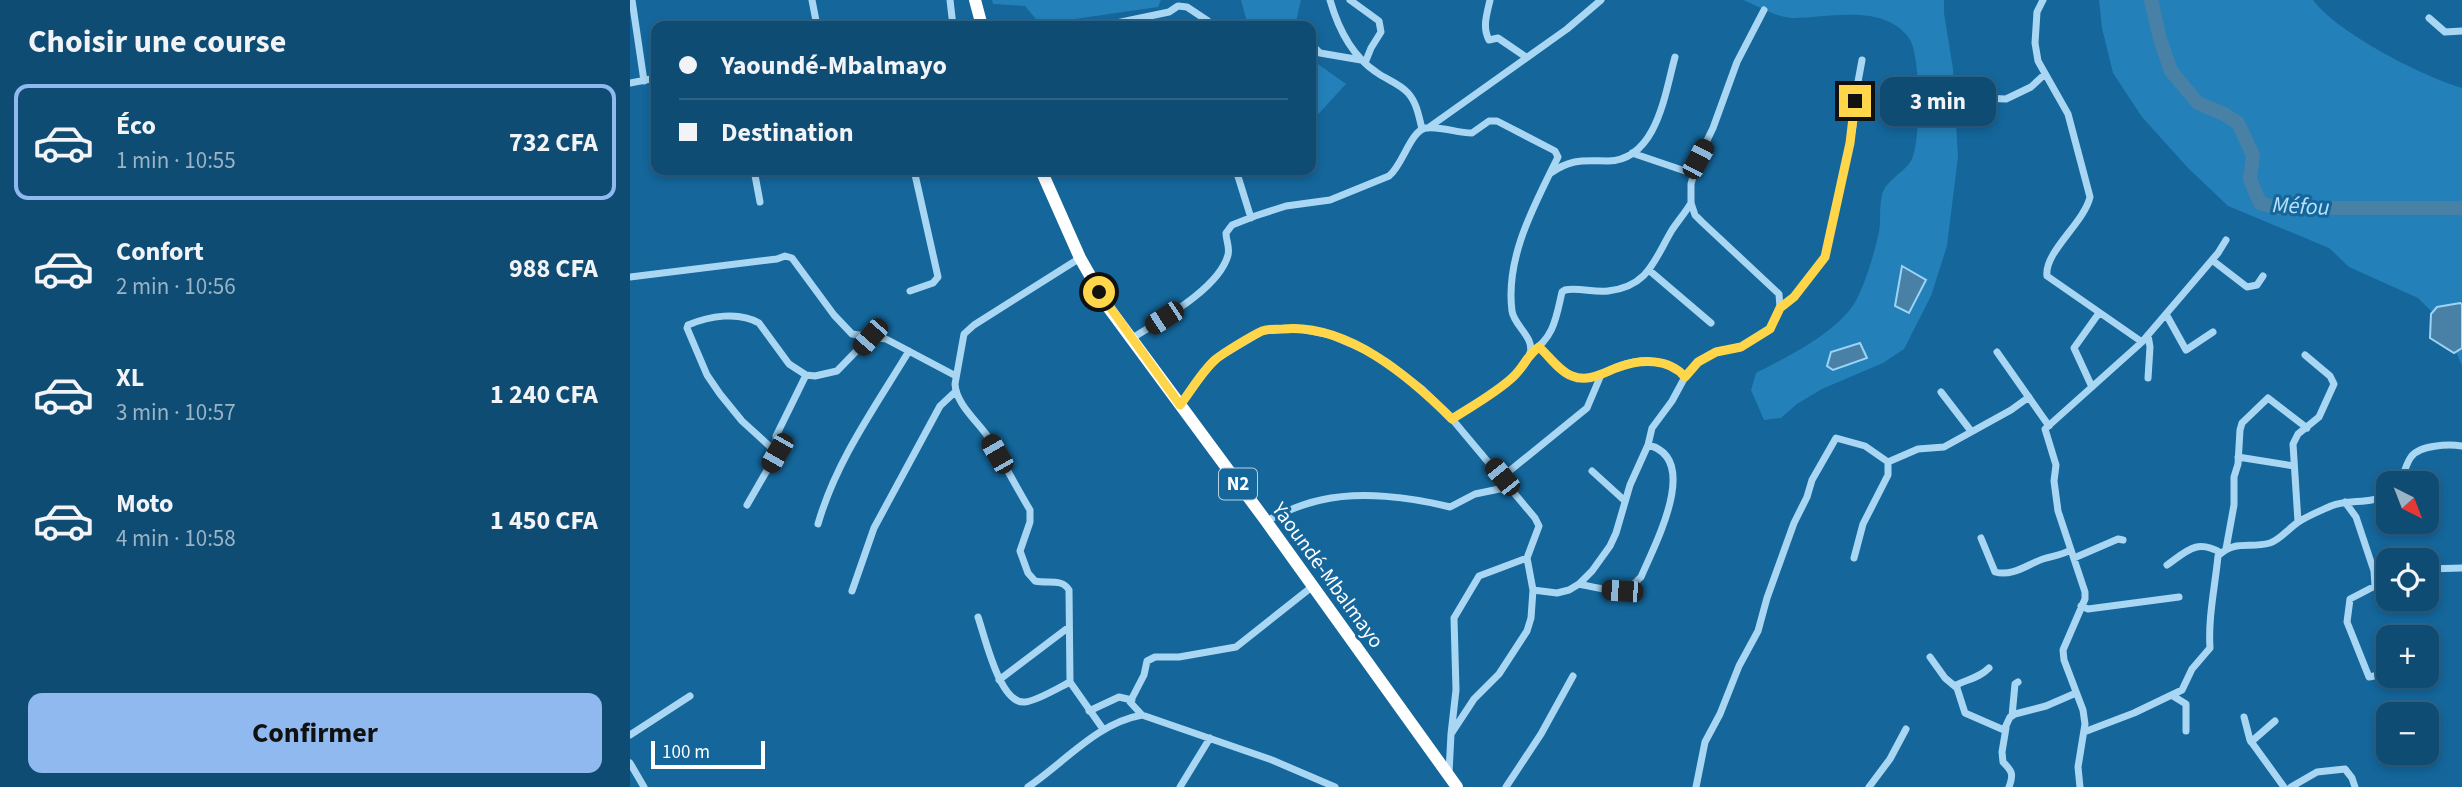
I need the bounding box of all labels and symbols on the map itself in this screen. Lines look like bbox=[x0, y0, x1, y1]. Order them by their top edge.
callout: 3 min bbox=[1880, 76, 1995, 126]
route end bbox=[1839, 85, 1871, 117]
car bbox=[1679, 136, 1718, 182]
water label: Méfou bbox=[2271, 188, 2331, 224]
route start bbox=[1083, 276, 1115, 308]
car bbox=[1141, 298, 1188, 338]
car bbox=[849, 314, 892, 360]
car bbox=[758, 430, 797, 476]
car bbox=[978, 431, 1017, 477]
car bbox=[1481, 454, 1524, 500]
road number: N2 bbox=[1219, 468, 1257, 499]
north arrow bbox=[2376, 471, 2440, 534]
street label: Yaoundé-Mbalmayo bbox=[1264, 495, 1391, 654]
car bbox=[1601, 579, 1644, 603]
scale bar bbox=[651, 738, 765, 770]

